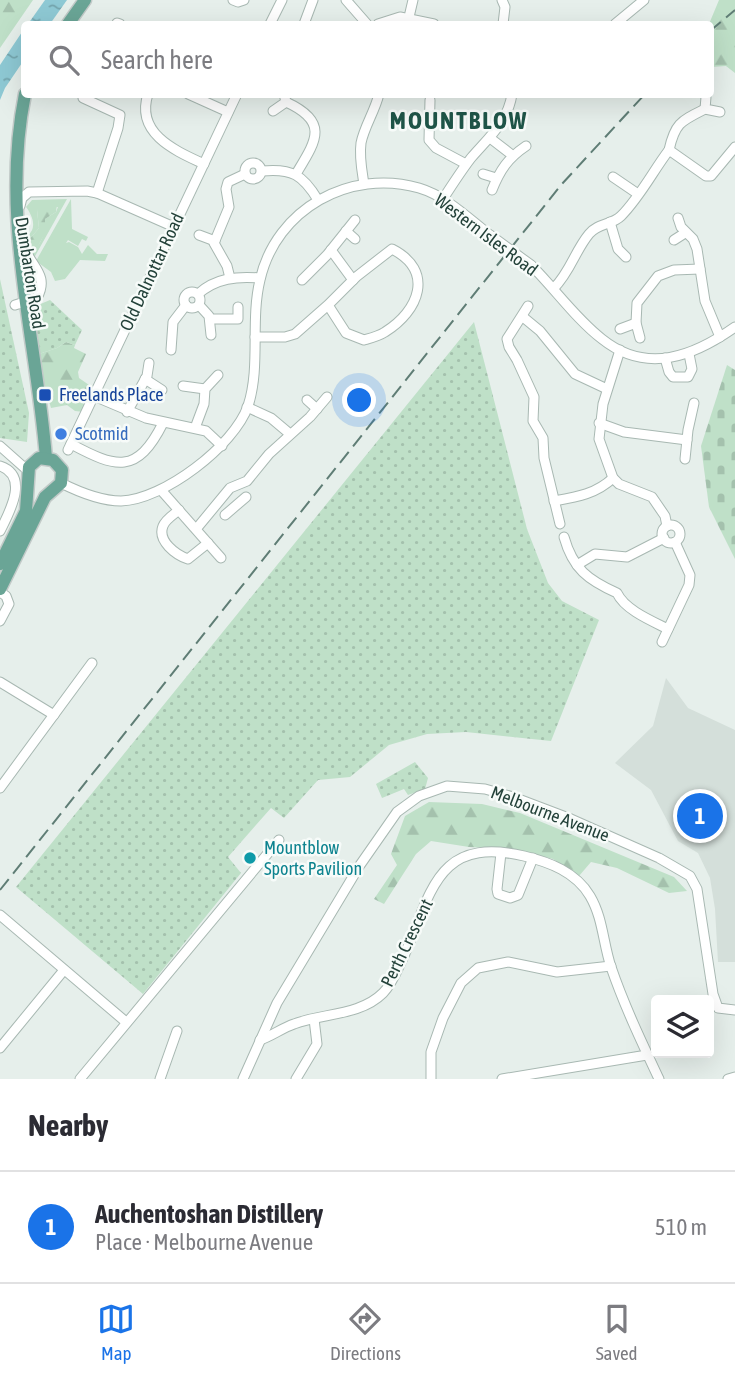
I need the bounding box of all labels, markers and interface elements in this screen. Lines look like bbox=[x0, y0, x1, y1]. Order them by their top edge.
search box bbox=[21, 21, 714, 98]
icon: search bbox=[45, 41, 83, 79]
text: Search here bbox=[101, 45, 213, 75]
district label: MOUNTBLOW bbox=[390, 107, 528, 134]
street label: Western Isles Road bbox=[431, 189, 542, 280]
street label: Old Dalnottar Road bbox=[115, 210, 188, 334]
street label: Dumbarton Road bbox=[11, 216, 50, 330]
your location bbox=[342, 383, 376, 417]
place label: Freelands Place bbox=[59, 384, 163, 405]
marker: Freelands Place bbox=[37, 387, 53, 403]
place label: Scotmid bbox=[75, 423, 129, 444]
marker: Scotmid bbox=[53, 426, 69, 442]
street label: Melbourne Avenue bbox=[488, 781, 612, 846]
pin: 1 bbox=[677, 790, 723, 842]
place label: Mountblow Sports Pavilion bbox=[264, 837, 362, 879]
marker: Mountblow Sports Pavilion bbox=[242, 850, 258, 866]
street label: Perth Crescent bbox=[376, 895, 437, 990]
map controls bbox=[651, 995, 714, 1058]
button: layers bbox=[651, 995, 714, 1058]
text: Nearby bbox=[28, 1108, 108, 1142]
text: Auchentoshan Distillery bbox=[95, 1199, 323, 1229]
text: 1 bbox=[46, 1214, 56, 1240]
text: 510 m bbox=[655, 1214, 707, 1240]
text: Place · Melbourne Avenue bbox=[95, 1229, 313, 1255]
tab: Map bbox=[97, 1300, 135, 1364]
tab: Directions bbox=[330, 1300, 401, 1364]
tab: Saved bbox=[596, 1300, 638, 1364]

